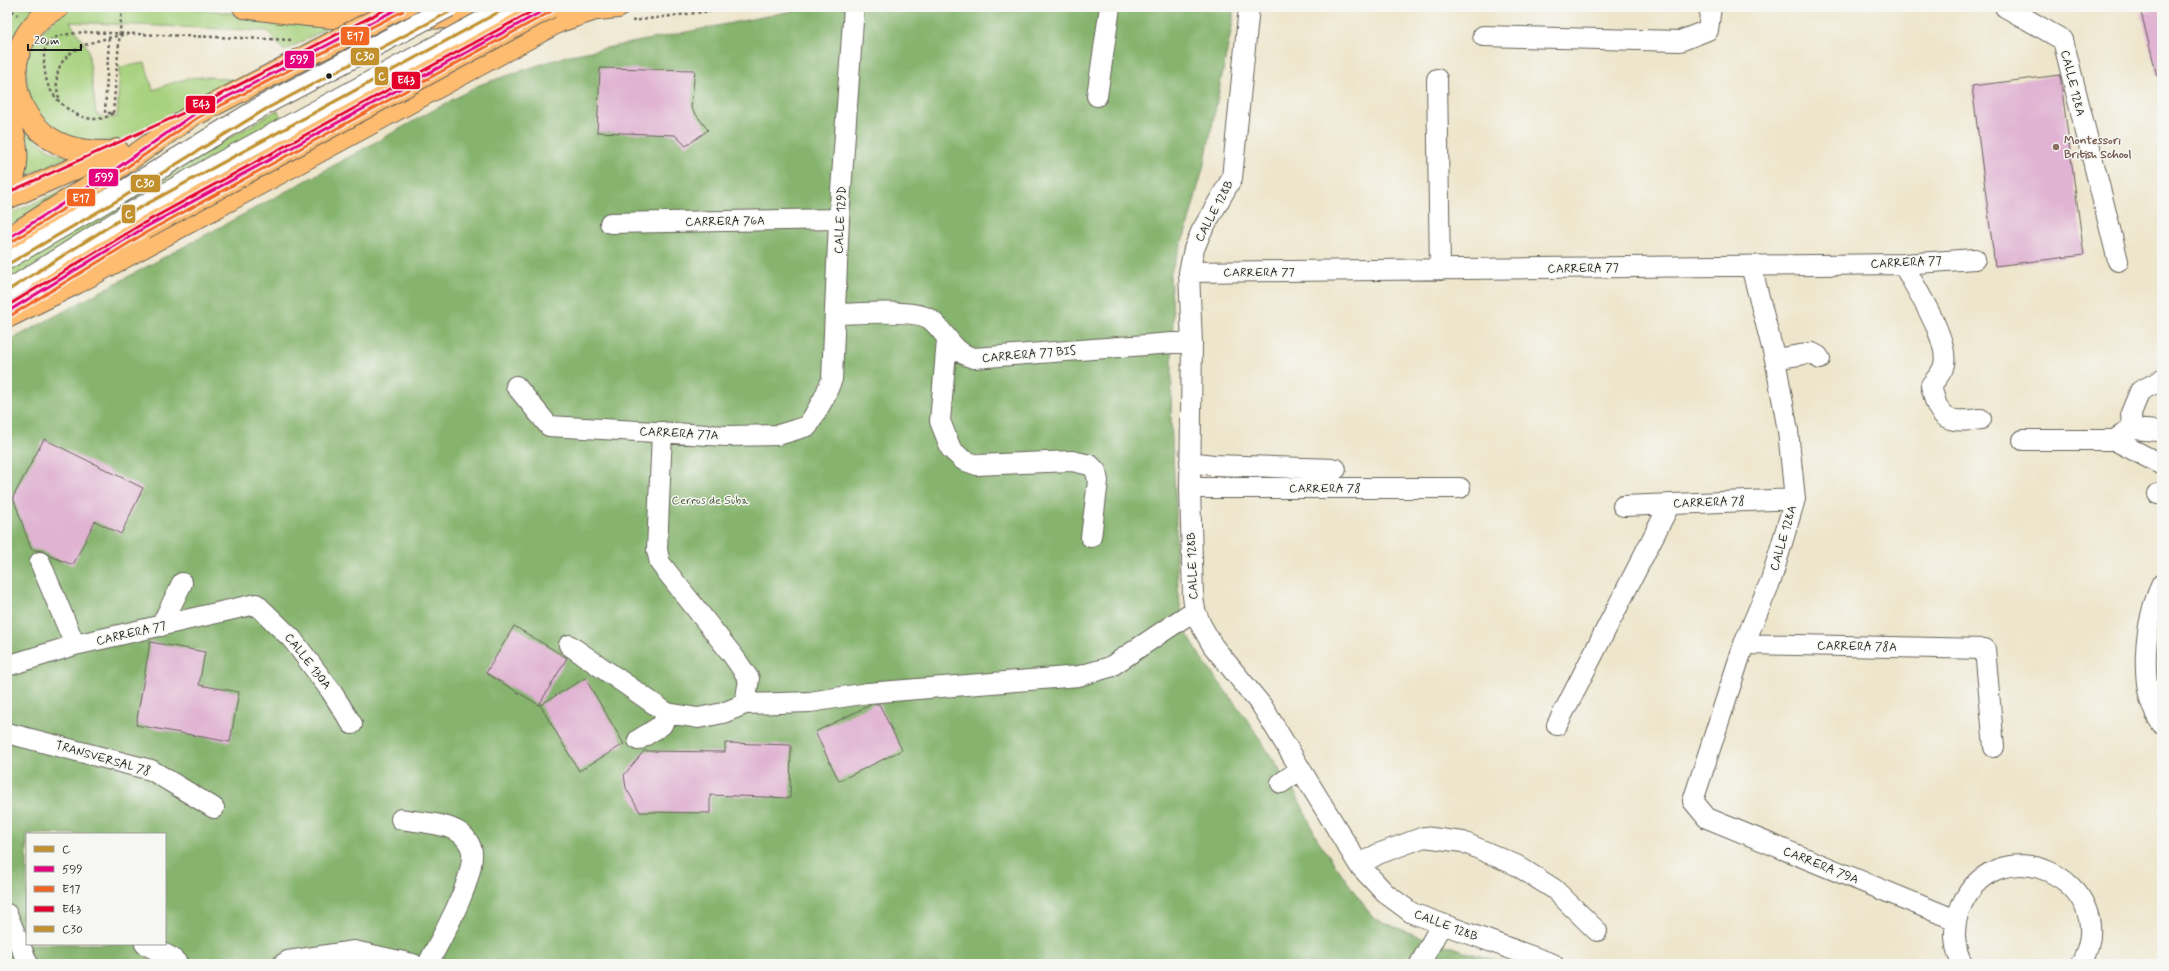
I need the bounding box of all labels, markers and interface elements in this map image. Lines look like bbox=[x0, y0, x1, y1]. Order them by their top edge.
scale bar bbox=[28, 26, 81, 52]
line badge: E17 bbox=[340, 26, 370, 46]
text: E17 bbox=[347, 30, 364, 44]
text: 20 m bbox=[34, 33, 60, 49]
line badge: C30 bbox=[350, 47, 380, 66]
street label: CALLE 128A bbox=[2056, 49, 2088, 118]
line badge: 599 bbox=[284, 50, 315, 69]
text: C30 bbox=[355, 50, 375, 64]
text: 599 bbox=[290, 53, 309, 67]
line badge: C bbox=[374, 66, 389, 86]
text: C bbox=[378, 70, 386, 84]
unlabelled marker bbox=[324, 71, 334, 81]
line badge: E43 bbox=[391, 71, 421, 90]
text: E43 bbox=[397, 74, 415, 88]
line badge: E43 bbox=[185, 95, 216, 114]
text: E43 bbox=[192, 98, 210, 112]
place label: Montessori British School bbox=[2064, 133, 2131, 163]
marker: Montessori British School bbox=[2051, 142, 2061, 152]
line badge: 599 bbox=[88, 168, 119, 187]
text: 599 bbox=[95, 171, 114, 185]
line badge: C30 bbox=[130, 174, 161, 193]
text: C30 bbox=[135, 177, 155, 191]
street label: CALLE 128B bbox=[1192, 178, 1238, 245]
street label: CALLE 129D bbox=[831, 186, 851, 254]
line badge: E17 bbox=[66, 188, 96, 207]
text: E17 bbox=[73, 192, 90, 206]
line badge: C bbox=[121, 204, 136, 224]
text: C bbox=[125, 208, 133, 222]
street label: CARRERA 76A bbox=[685, 213, 765, 231]
street label: CARRERA 77 bbox=[1870, 253, 1942, 273]
street label: CARRERA 77 bbox=[1547, 260, 1619, 278]
street label: CARRERA 77 bbox=[1223, 265, 1295, 281]
street label: CARRERA 77 BIS bbox=[981, 343, 1077, 367]
street label: CARRERA 77A bbox=[639, 424, 719, 444]
street label: CARRERA 78 bbox=[1289, 481, 1361, 497]
park label: Cerros de Suba bbox=[672, 493, 749, 509]
street label: CARRERA 78 bbox=[1673, 494, 1745, 512]
street label: CALLE 128A bbox=[1767, 503, 1801, 573]
street label: CALLE 128B bbox=[1184, 532, 1202, 600]
street label: CARRERA 77 bbox=[95, 618, 168, 650]
street label: CALLE 130A bbox=[280, 630, 334, 693]
street label: CARRERA 78A bbox=[1817, 638, 1897, 656]
street label: TRANSVERSAL 78 bbox=[53, 738, 152, 780]
legend bbox=[26, 833, 166, 945]
text: C bbox=[62, 842, 71, 858]
street label: CARRERA 79A bbox=[1780, 843, 1861, 888]
text: 599 bbox=[62, 862, 83, 878]
text: E17 bbox=[62, 882, 80, 898]
text: E43 bbox=[62, 902, 81, 918]
street label: CALLE 128B bbox=[1411, 906, 1480, 946]
text: C30 bbox=[62, 922, 83, 938]

